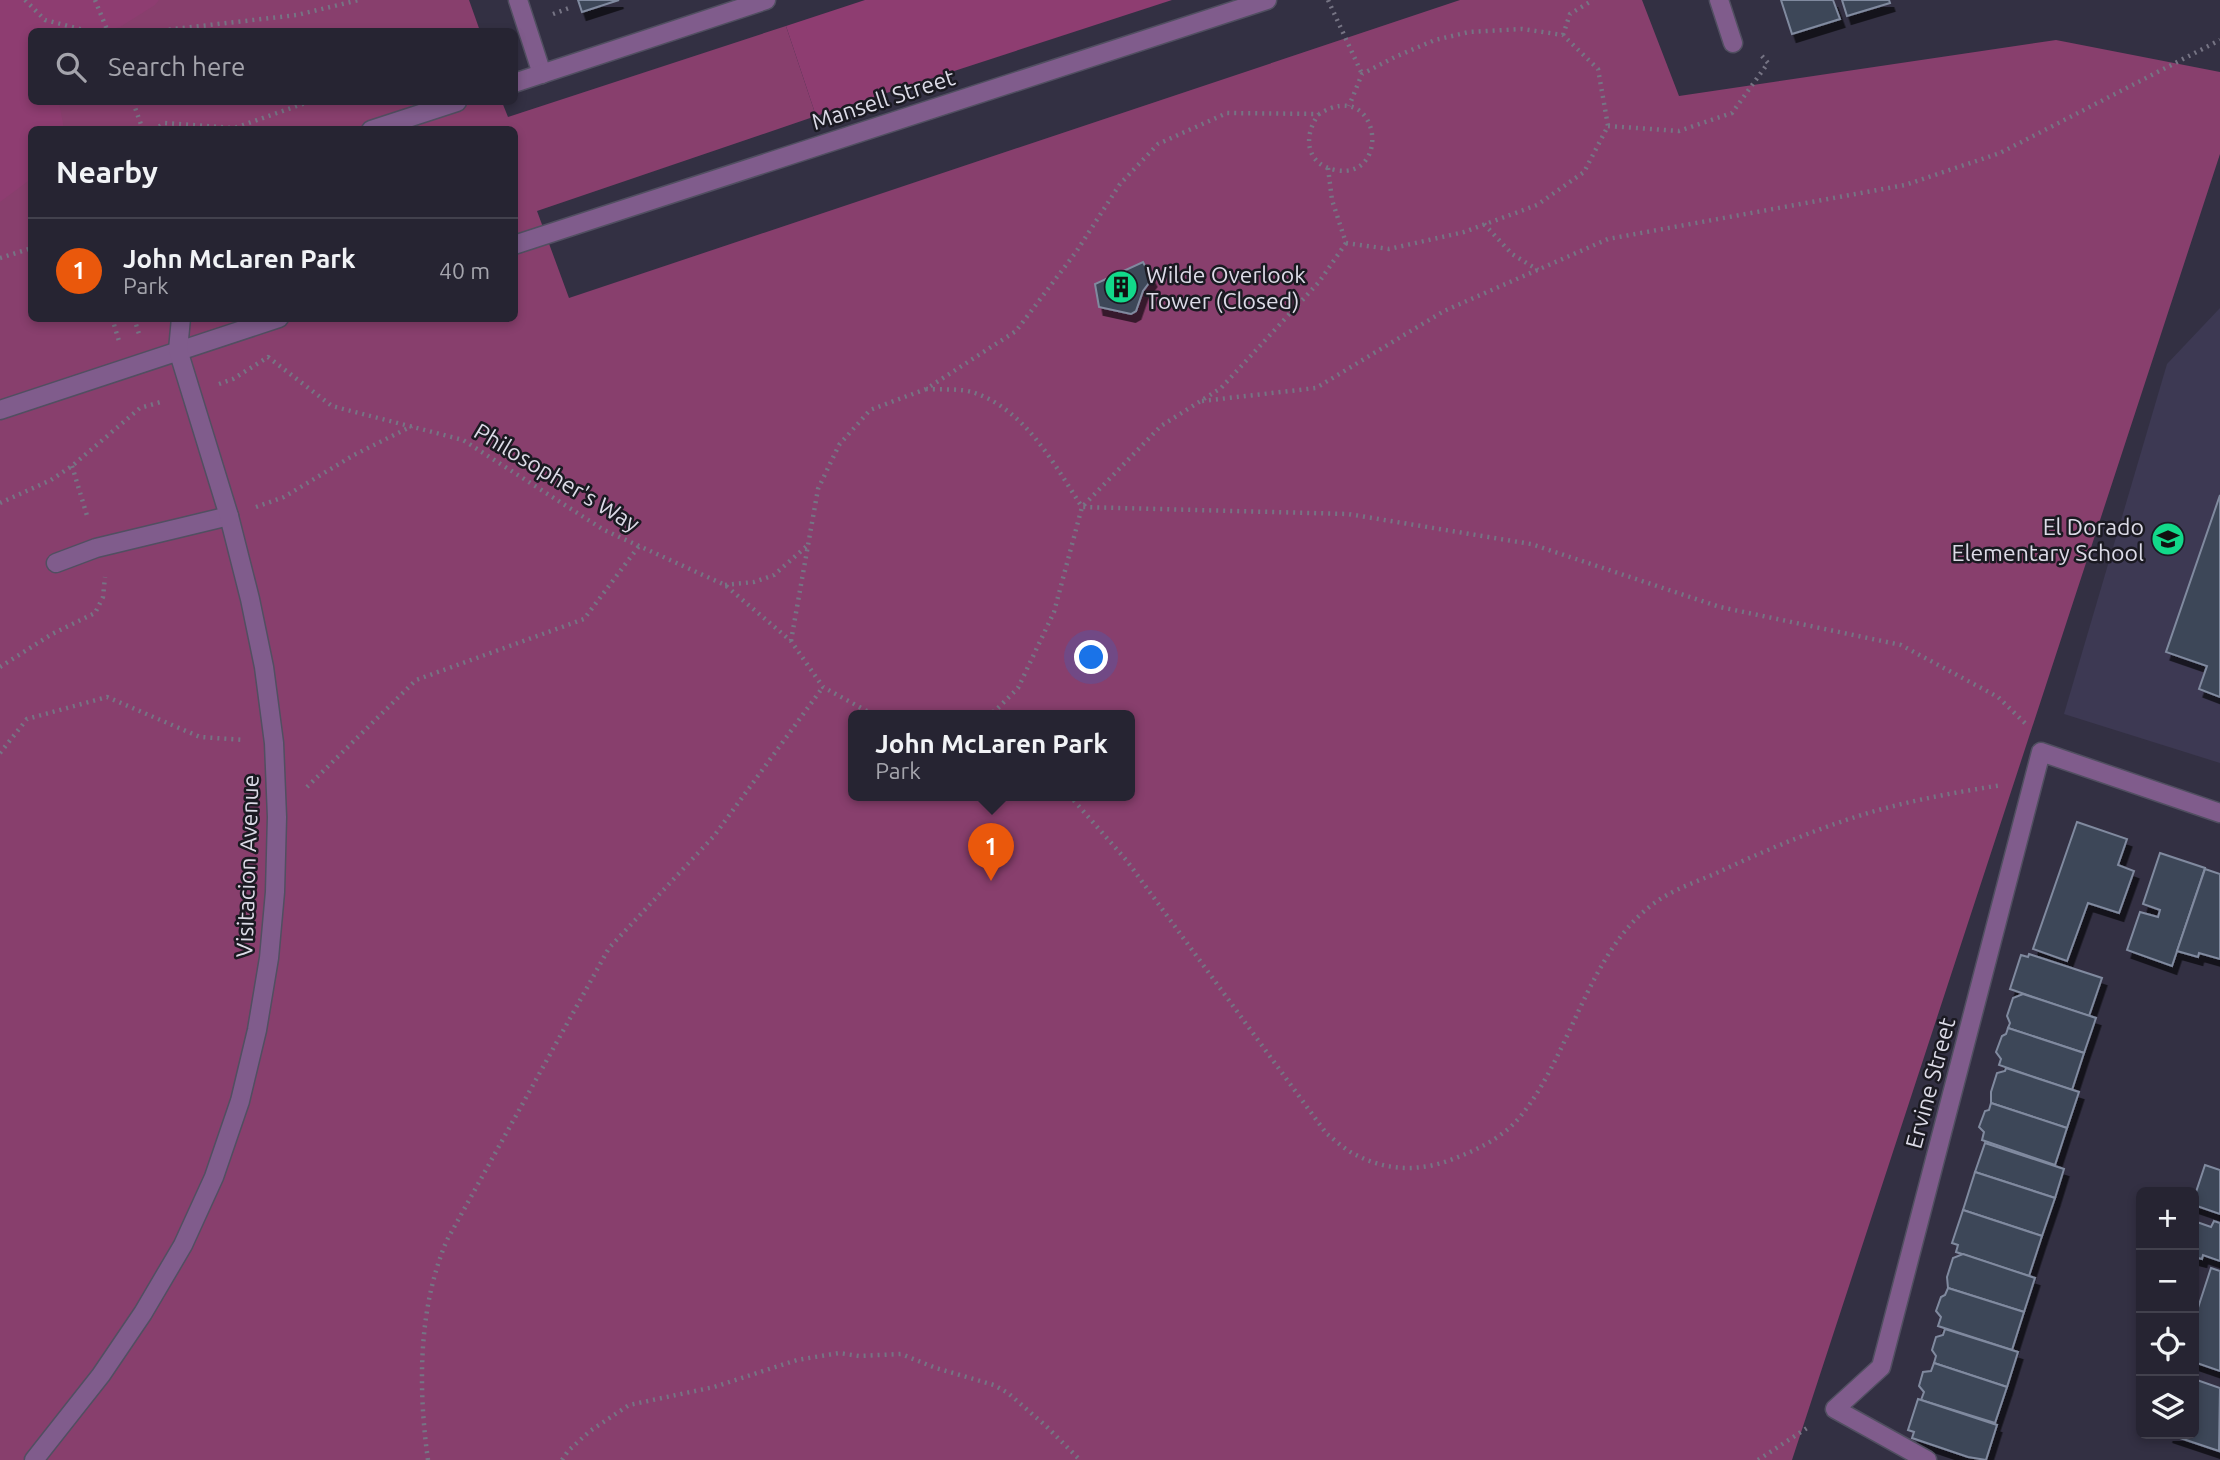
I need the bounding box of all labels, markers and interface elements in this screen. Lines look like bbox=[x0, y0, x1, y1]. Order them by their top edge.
search box bbox=[28, 28, 518, 105]
icon: search bbox=[52, 48, 90, 86]
text: Search here bbox=[108, 52, 245, 81]
street label: Mansell Street bbox=[808, 64, 958, 134]
text: Nearby bbox=[56, 155, 158, 189]
text: John McLaren Park bbox=[123, 244, 356, 273]
text: 1 bbox=[73, 258, 85, 283]
text: 40 m bbox=[439, 258, 490, 283]
place label: Wilde Overlook Tower (Closed) bbox=[1146, 262, 1306, 314]
building icon: Wilde Overlook Tower (Closed) bbox=[1102, 268, 1140, 306]
text: Park bbox=[123, 273, 169, 298]
street label: Philosopher's Way bbox=[470, 418, 644, 536]
place label: El Dorado Elementary School bbox=[1951, 514, 2144, 565]
school or university icon: El Dorado Elementary School bbox=[2149, 520, 2187, 558]
your location bbox=[1074, 640, 1108, 674]
popup bbox=[848, 710, 1135, 801]
text: John McLaren Park bbox=[875, 729, 1108, 758]
text: Park bbox=[875, 758, 921, 783]
street label: Visitacion Avenue bbox=[231, 774, 263, 958]
pin: 1 bbox=[968, 823, 1014, 881]
street label: Ervine Street bbox=[1901, 1015, 1959, 1151]
map controls bbox=[2136, 1187, 2199, 1439]
button: + bbox=[2136, 1187, 2199, 1250]
button: − bbox=[2136, 1250, 2199, 1313]
button: locate bbox=[2136, 1313, 2199, 1376]
button: layers bbox=[2136, 1376, 2199, 1439]

